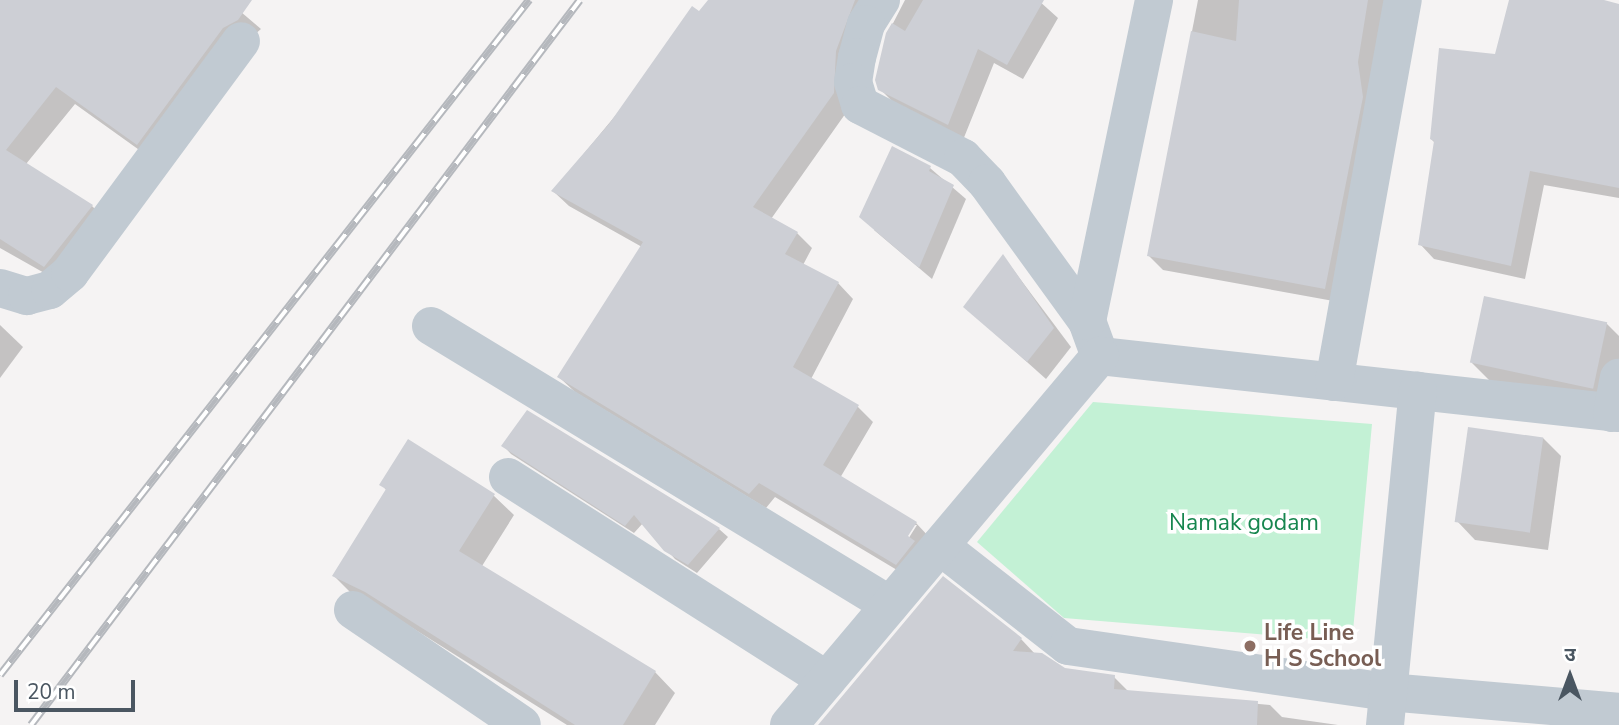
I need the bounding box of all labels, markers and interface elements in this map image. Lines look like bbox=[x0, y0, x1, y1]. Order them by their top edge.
park label: Namak godam bbox=[1169, 509, 1319, 537]
place label: Life Line H S School bbox=[1264, 619, 1381, 673]
marker: Life Line H S School bbox=[1242, 638, 1258, 654]
north arrow bbox=[1535, 641, 1605, 711]
text: उ bbox=[1564, 642, 1576, 668]
scale bar bbox=[18, 666, 138, 710]
text: 20 m bbox=[27, 678, 76, 706]

